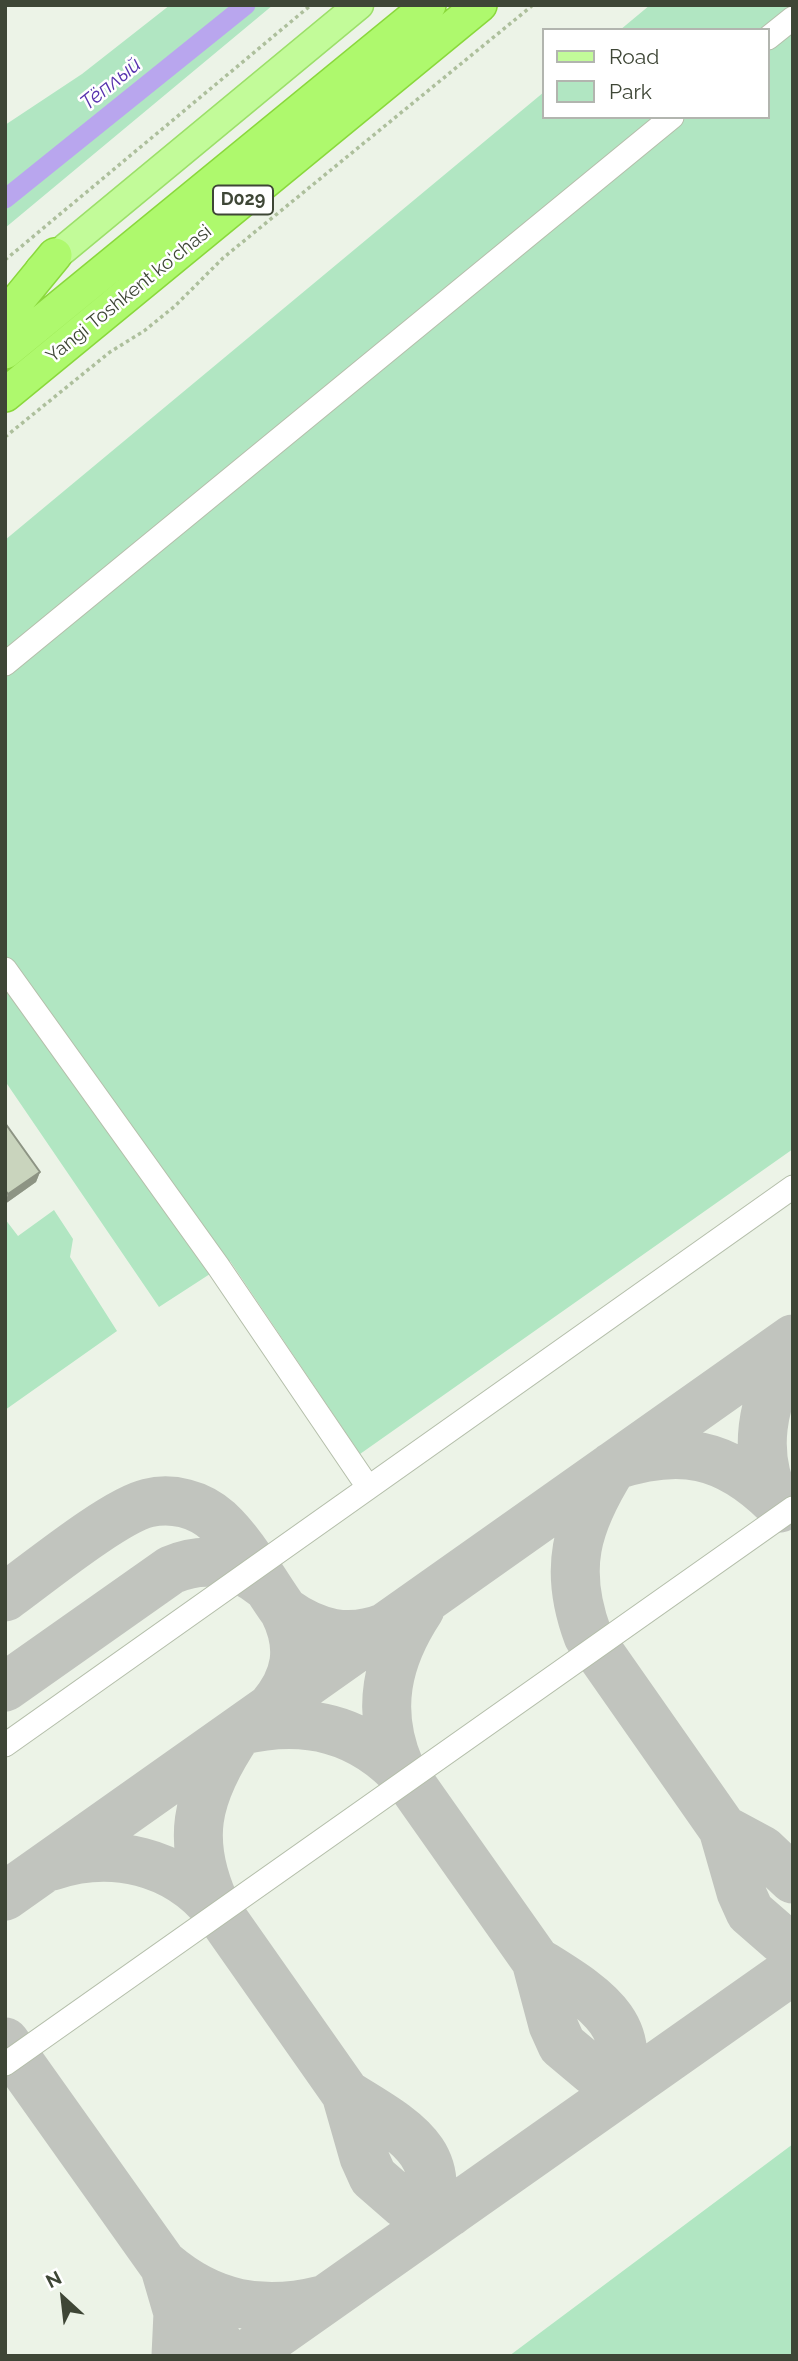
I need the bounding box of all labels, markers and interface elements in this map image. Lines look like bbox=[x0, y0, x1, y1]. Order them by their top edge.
legend bbox=[542, 28, 770, 119]
text: Road bbox=[609, 44, 659, 69]
water label: Тёплый bbox=[76, 52, 146, 116]
text: Park bbox=[609, 79, 652, 104]
road number: D029 bbox=[213, 186, 273, 215]
street label: Yangi Toshkent ko‘chasi bbox=[42, 220, 216, 368]
north arrow bbox=[28, 2263, 98, 2333]
text: N bbox=[42, 2266, 65, 2292]

